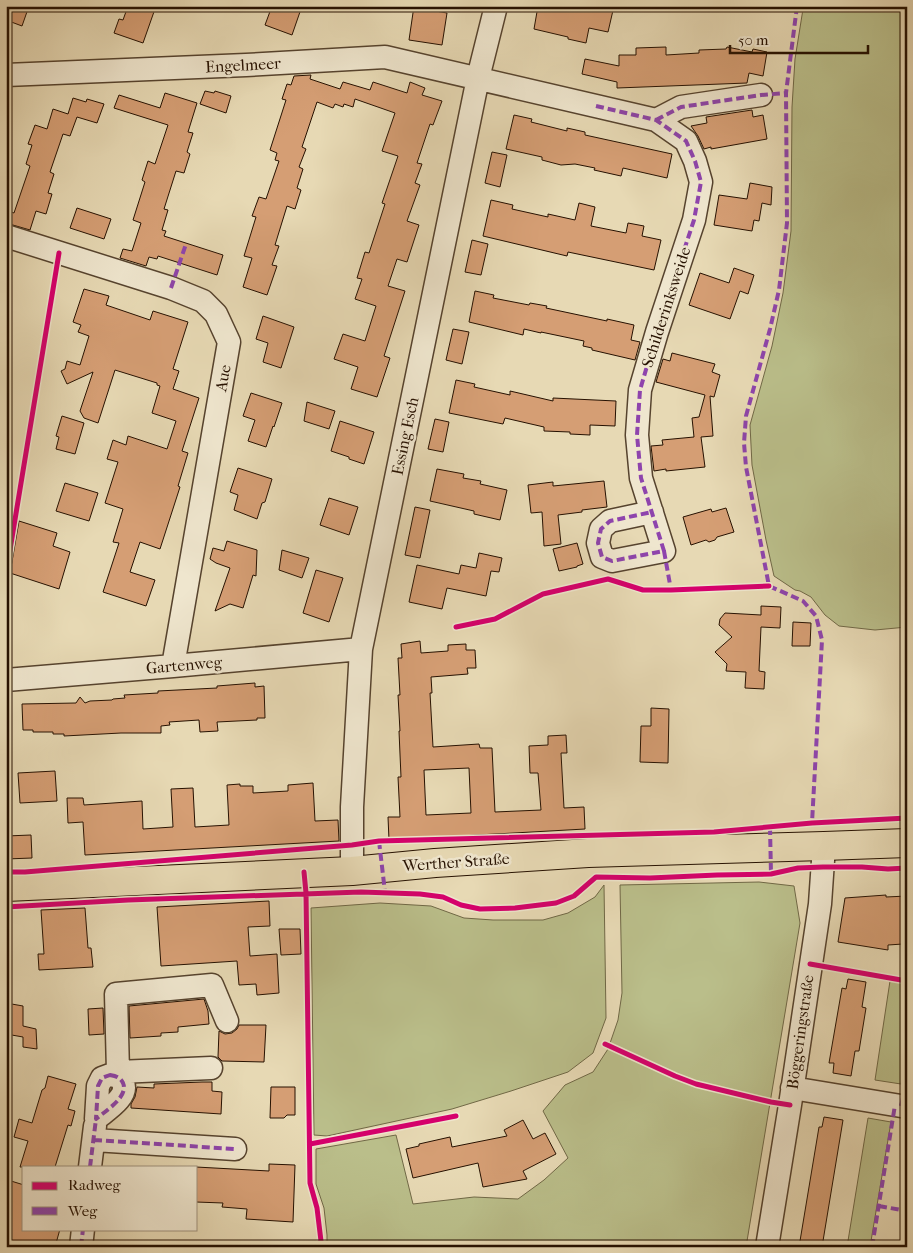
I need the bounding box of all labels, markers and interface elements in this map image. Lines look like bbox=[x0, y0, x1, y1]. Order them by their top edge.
scale bar bbox=[730, 22, 868, 54]
text: 50 m bbox=[738, 31, 769, 49]
street label: Engelmeer bbox=[205, 54, 282, 76]
street label: Schilderinksweide bbox=[638, 244, 694, 370]
street label: Aue bbox=[211, 363, 235, 394]
street label: Essing Esch bbox=[387, 395, 423, 477]
street label: Gartenweg bbox=[145, 652, 223, 678]
street label: Werther Straße bbox=[401, 849, 510, 875]
street label: Böggeringstraße bbox=[783, 973, 817, 1090]
legend bbox=[22, 1166, 198, 1230]
text: Radweg bbox=[68, 1176, 121, 1194]
text: Weg bbox=[67, 1202, 98, 1220]

